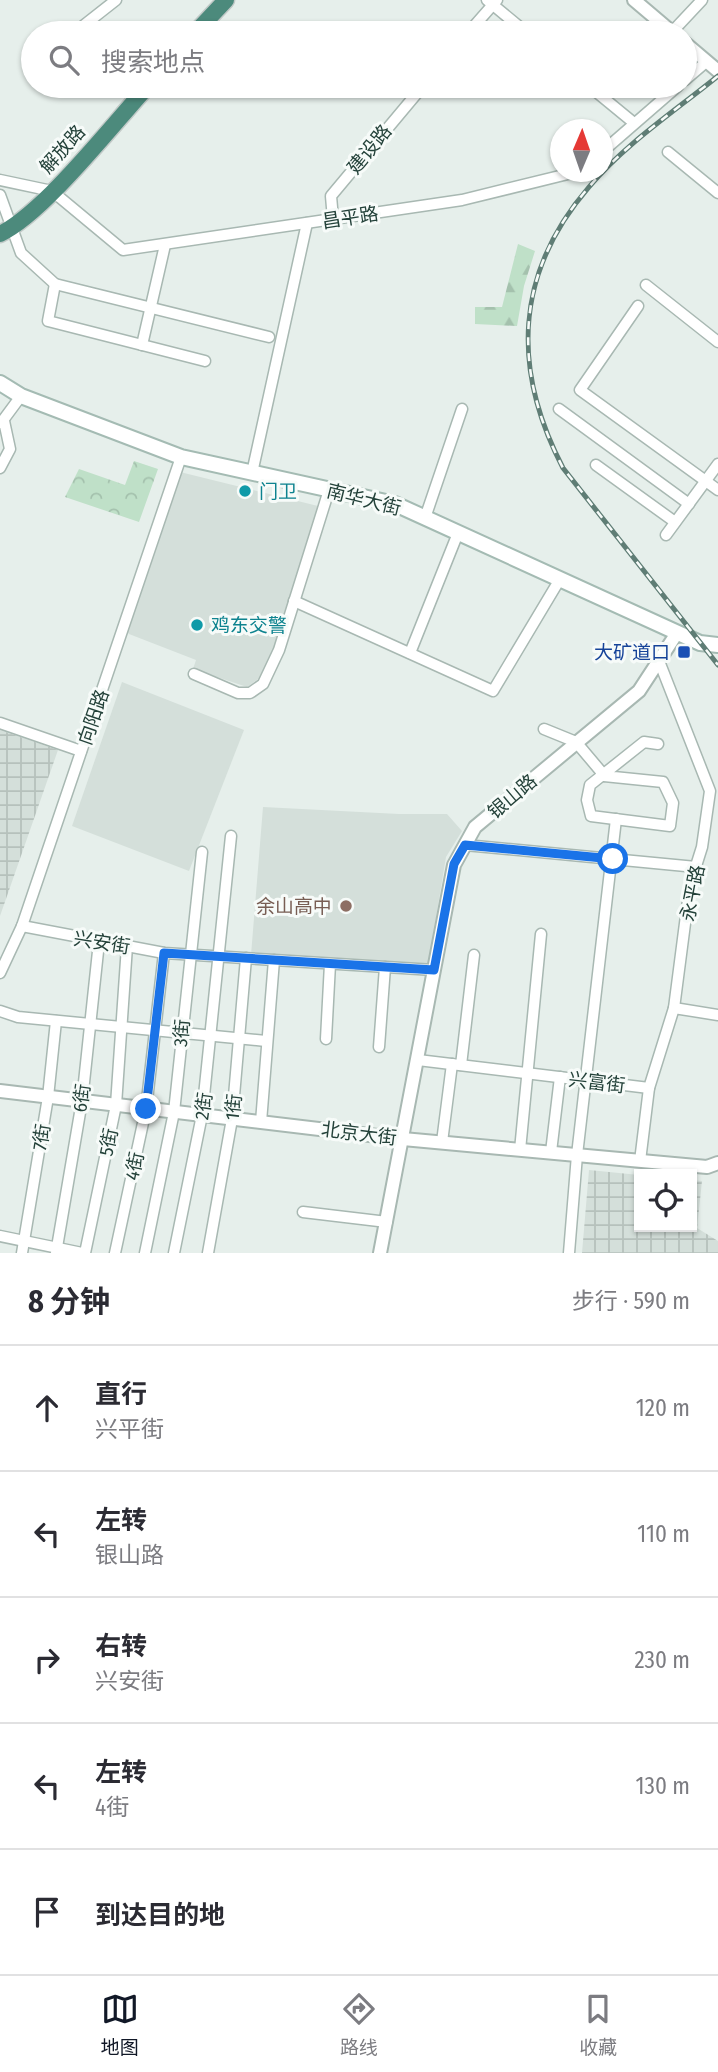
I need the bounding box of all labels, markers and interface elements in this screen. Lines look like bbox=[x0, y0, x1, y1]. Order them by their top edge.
search box bbox=[21, 21, 697, 98]
icon: search bbox=[45, 41, 83, 79]
text: 搜索地点 bbox=[101, 47, 205, 78]
north arrow bbox=[550, 119, 613, 182]
street label: 解放路 bbox=[35, 120, 90, 178]
street label: 建设路 bbox=[343, 120, 396, 179]
street label: 昌平路 bbox=[320, 202, 380, 233]
street label: 南华大街 bbox=[324, 479, 404, 520]
place label: 门卫 bbox=[259, 480, 297, 503]
marker: 门卫 bbox=[237, 483, 253, 499]
place label: 鸡东交警 bbox=[211, 614, 287, 637]
marker: 鸡东交警 bbox=[189, 617, 205, 633]
place label: 大矿道口 bbox=[594, 641, 670, 664]
marker: 大矿道口 bbox=[676, 644, 692, 660]
street label: 向阳路 bbox=[73, 686, 114, 748]
street label: 银山路 bbox=[483, 769, 542, 824]
route start bbox=[597, 843, 628, 874]
street label: 永平路 bbox=[676, 863, 709, 923]
place label: 余山高中 bbox=[256, 895, 332, 918]
marker: 余山高中 bbox=[338, 898, 354, 914]
street label: 兴安街 bbox=[72, 927, 132, 958]
street label: 3街 bbox=[169, 1018, 194, 1048]
street label: 兴富街 bbox=[567, 1068, 627, 1097]
street label: 6街 bbox=[68, 1082, 95, 1114]
street label: 2街 bbox=[190, 1091, 217, 1121]
route end bbox=[130, 1093, 161, 1124]
street label: 1街 bbox=[221, 1093, 246, 1121]
street label: 北京大街 bbox=[320, 1117, 398, 1150]
street label: 7街 bbox=[28, 1122, 55, 1152]
street label: 5街 bbox=[94, 1126, 123, 1158]
street label: 4街 bbox=[120, 1150, 149, 1182]
map controls bbox=[634, 1169, 697, 1232]
button: locate bbox=[634, 1169, 697, 1232]
text: 8 分钟 bbox=[28, 1284, 110, 1320]
text: 步行 · 590 m bbox=[572, 1287, 690, 1315]
text: 直行 bbox=[95, 1379, 147, 1410]
icon: ahead bbox=[28, 1389, 66, 1427]
text: 120 m bbox=[636, 1394, 690, 1422]
text: 兴平街 bbox=[95, 1415, 164, 1443]
text: 左转 bbox=[95, 1505, 147, 1536]
icon: left bbox=[28, 1515, 66, 1553]
text: 110 m bbox=[637, 1520, 690, 1548]
text: 银山路 bbox=[95, 1541, 164, 1569]
text: 右转 bbox=[95, 1631, 147, 1662]
icon: right bbox=[28, 1641, 66, 1679]
text: 230 m bbox=[634, 1646, 690, 1674]
text: 兴安街 bbox=[95, 1667, 164, 1695]
text: 左转 bbox=[95, 1757, 147, 1788]
icon: left bbox=[28, 1767, 66, 1805]
text: 130 m bbox=[636, 1772, 690, 1800]
text: 4街 bbox=[95, 1793, 129, 1821]
icon: arrive bbox=[28, 1893, 66, 1931]
text: 到达目的地 bbox=[95, 1900, 225, 1931]
tab: 地图 bbox=[101, 1990, 139, 2059]
tab: 路线 bbox=[340, 1990, 378, 2059]
tab: 收藏 bbox=[579, 1990, 617, 2059]

